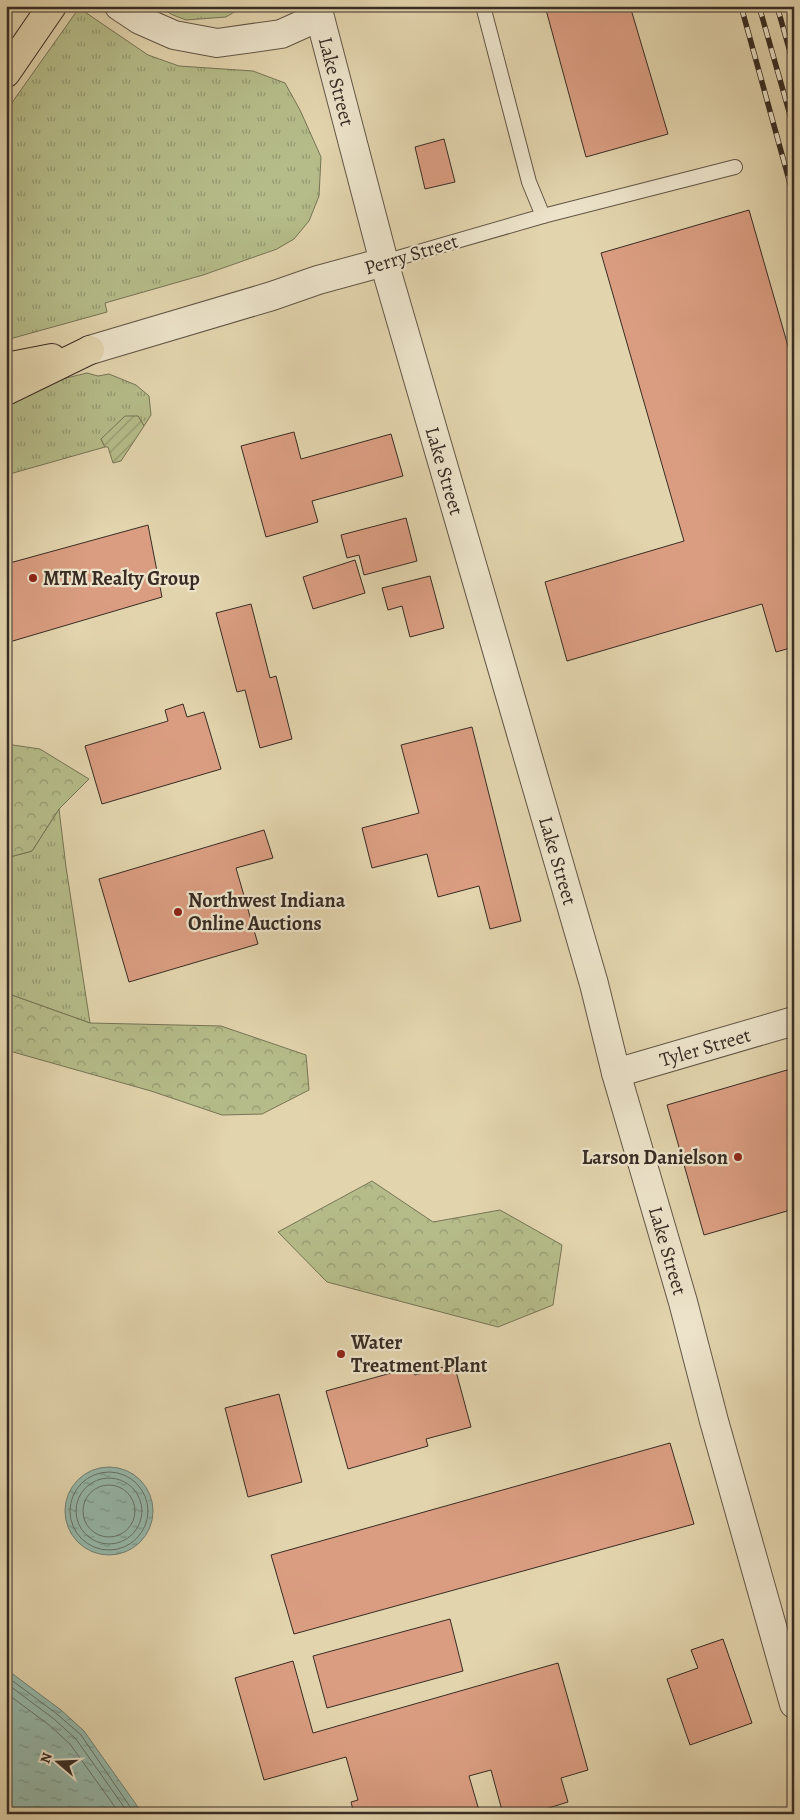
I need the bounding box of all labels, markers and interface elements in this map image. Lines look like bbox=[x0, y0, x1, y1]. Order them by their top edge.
street label: Lake Street bbox=[312, 34, 361, 129]
street label: Perry Street bbox=[361, 227, 462, 282]
street label: Lake Street bbox=[419, 423, 470, 519]
place label: MTM Realty Group bbox=[43, 565, 200, 592]
marker: MTM Realty Group bbox=[27, 572, 39, 584]
street label: Lake Street bbox=[532, 813, 583, 909]
place label: Northwest Indiana Online Auctions bbox=[188, 887, 346, 937]
marker: Northwest Indiana Online Auctions bbox=[172, 906, 184, 918]
street label: Tyler Street bbox=[656, 1021, 754, 1074]
place label: Larson Danielson bbox=[582, 1144, 728, 1171]
marker: Larson Danielson bbox=[732, 1151, 744, 1163]
street label: Lake Street bbox=[642, 1203, 693, 1299]
place label: Water Treatment Plant bbox=[350, 1329, 488, 1379]
marker: Water Treatment Plant bbox=[335, 1348, 347, 1360]
north arrow bbox=[32, 1738, 82, 1788]
text: N bbox=[36, 1750, 57, 1766]

